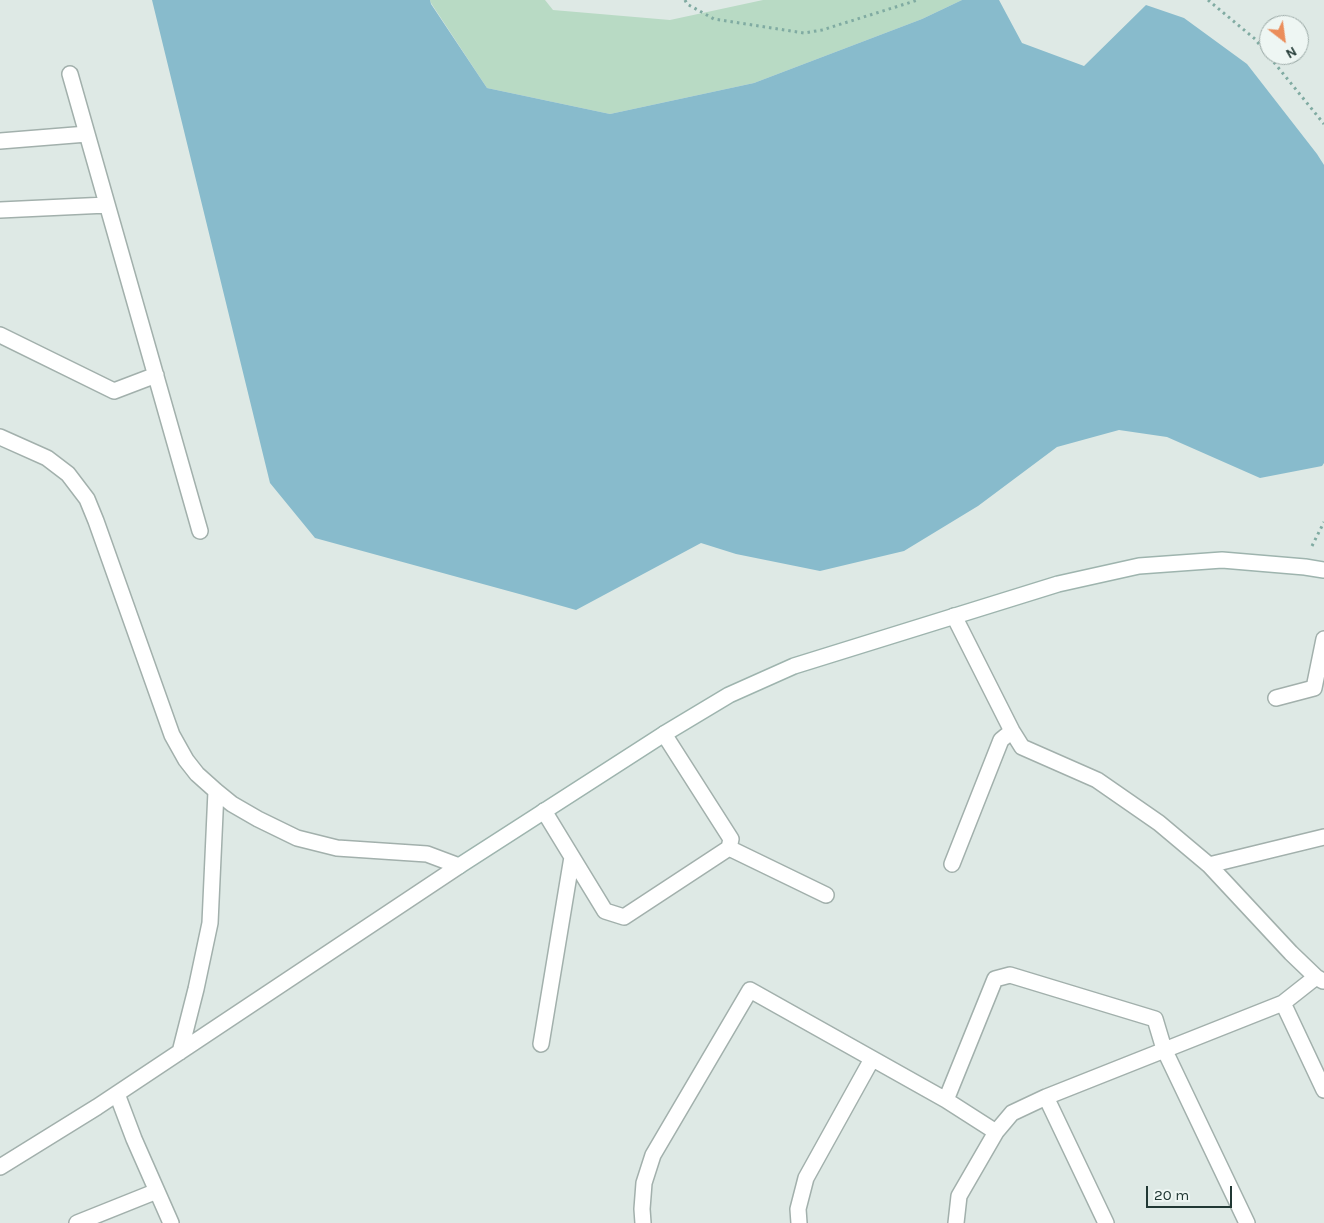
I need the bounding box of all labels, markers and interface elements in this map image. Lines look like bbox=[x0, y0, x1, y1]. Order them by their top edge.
north arrow bbox=[1259, 15, 1309, 65]
text: N bbox=[1283, 43, 1300, 62]
scale bar bbox=[1149, 1176, 1235, 1208]
text: 20 m bbox=[1154, 1186, 1189, 1204]

